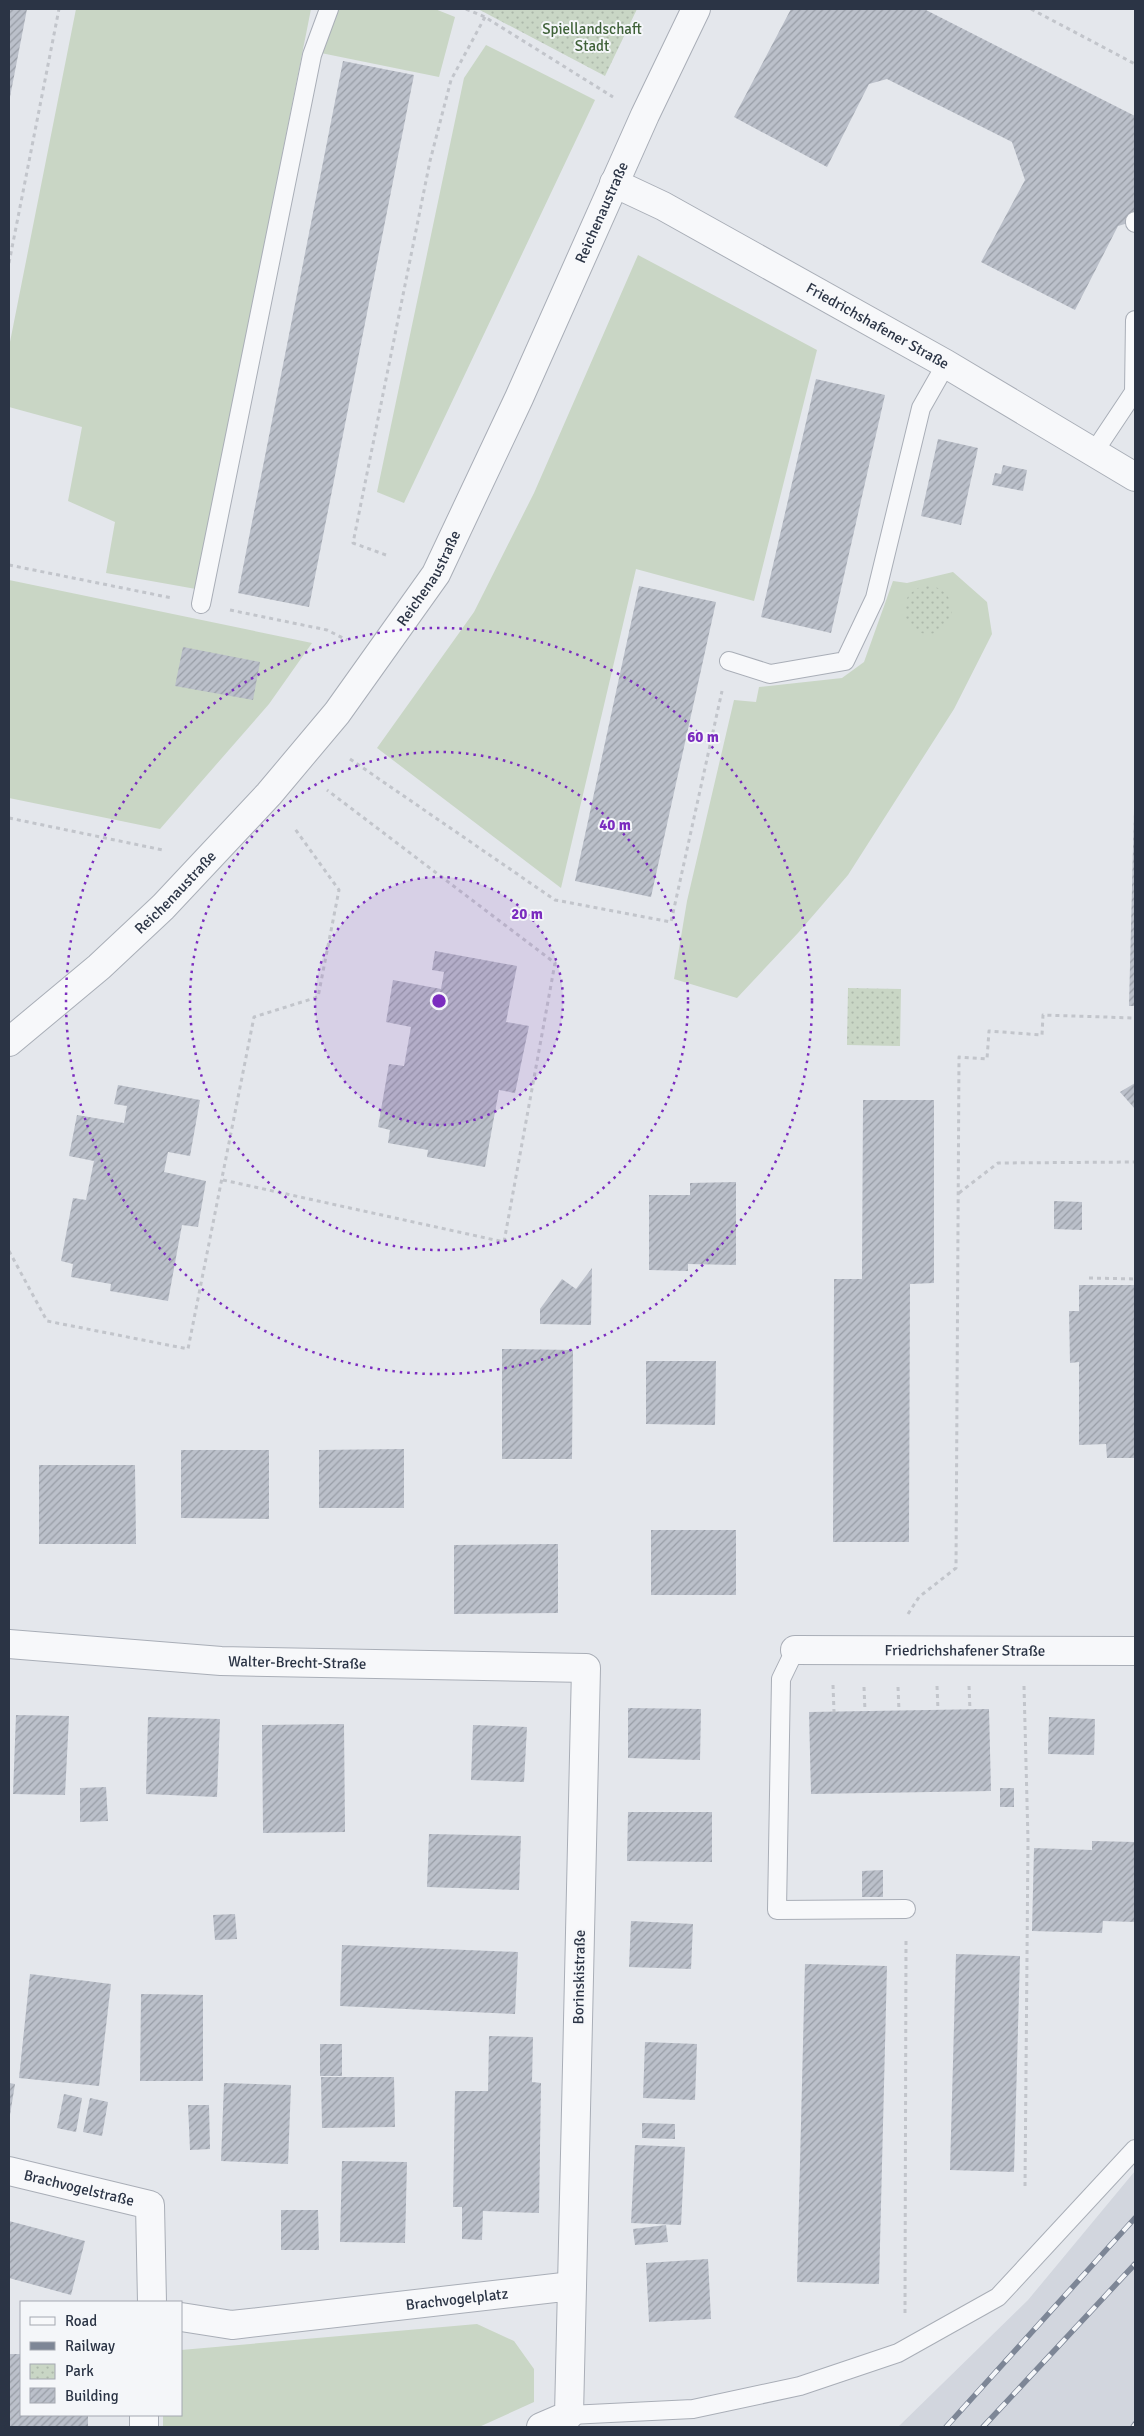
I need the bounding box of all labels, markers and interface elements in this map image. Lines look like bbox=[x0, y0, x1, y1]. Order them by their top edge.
park label: Spiellandschaft Stadt bbox=[542, 20, 642, 55]
street label: Reichenaustraße bbox=[571, 159, 632, 266]
street label: Friedrichshafener Straße bbox=[803, 279, 952, 373]
street label: Reichenaustraße bbox=[393, 527, 464, 629]
text: 60 m bbox=[687, 728, 719, 746]
text: 40 m bbox=[599, 816, 631, 834]
street label: Reichenaustraße bbox=[131, 847, 220, 938]
text: 20 m bbox=[511, 905, 543, 923]
centre of rings bbox=[430, 992, 448, 1010]
street label: Friedrichshafener Straße bbox=[885, 1641, 1045, 1660]
street label: Walter-Brecht-Straße bbox=[228, 1652, 367, 1673]
street label: Borinskistraße bbox=[569, 1929, 589, 2025]
street label: Brachvogelstraße bbox=[22, 2166, 136, 2210]
street label: Brachvogelplatz bbox=[405, 2284, 509, 2314]
legend bbox=[20, 2301, 182, 2416]
text: Road bbox=[65, 2312, 97, 2330]
text: Railway bbox=[65, 2337, 115, 2355]
text: Park bbox=[65, 2362, 94, 2380]
text: Building bbox=[65, 2387, 119, 2405]

